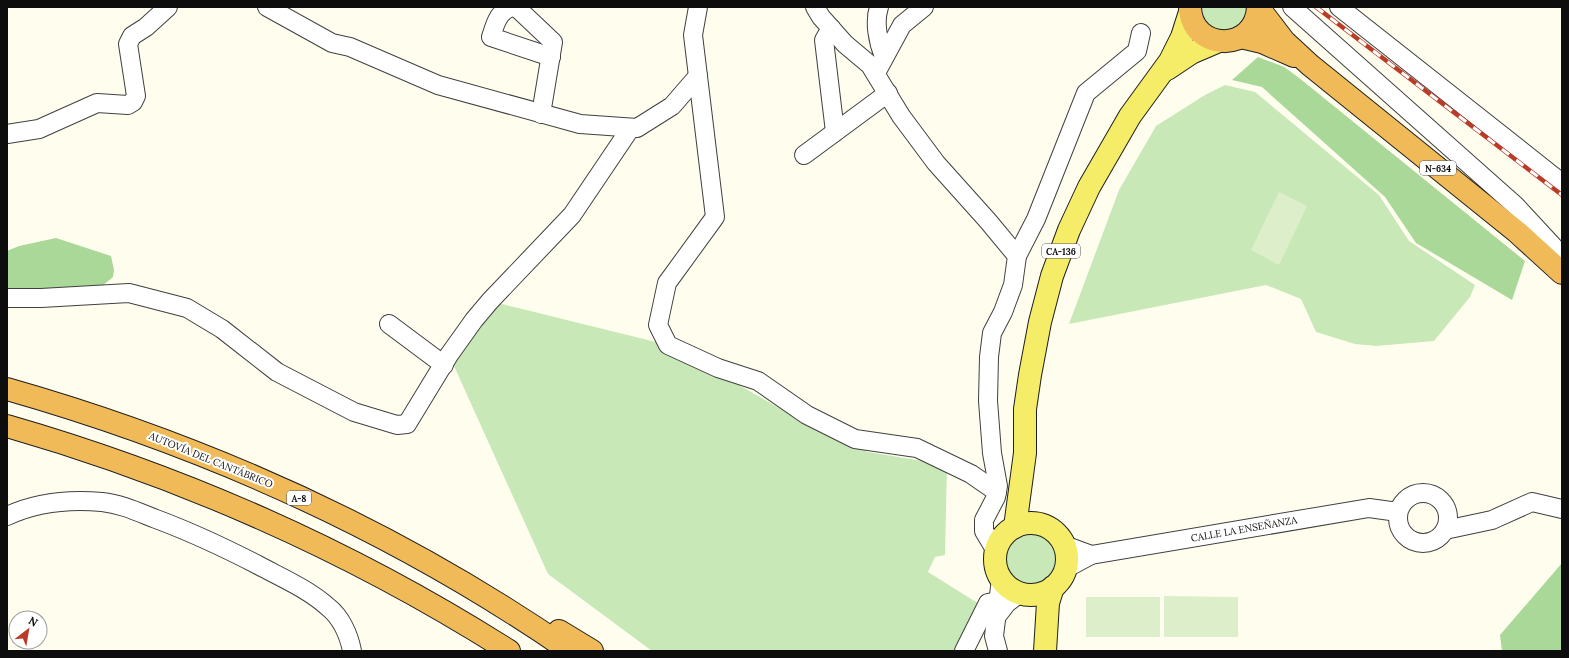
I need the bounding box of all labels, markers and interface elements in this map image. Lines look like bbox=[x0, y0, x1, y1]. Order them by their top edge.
road number: N-634 bbox=[1420, 161, 1456, 175]
road number: CA-136 bbox=[1042, 244, 1080, 258]
street label: AUTOVÍA DEL CANTÁBRICO bbox=[146, 429, 275, 491]
road number: A-8 bbox=[287, 491, 311, 505]
street label: CALLE LA ENSEÑANZA bbox=[1190, 513, 1299, 545]
north arrow bbox=[8, 610, 48, 650]
text: N bbox=[26, 613, 41, 630]

